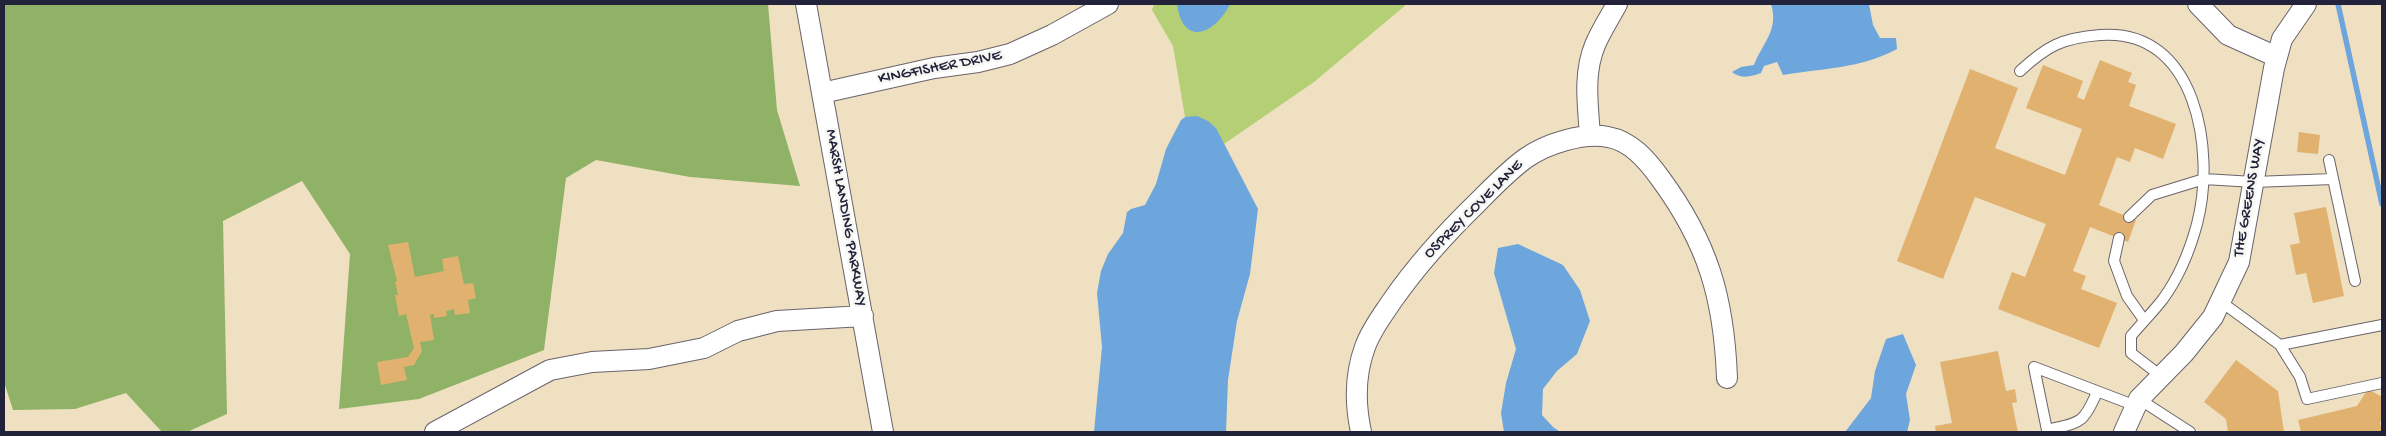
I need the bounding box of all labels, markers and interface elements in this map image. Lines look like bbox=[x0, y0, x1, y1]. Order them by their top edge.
street label: KINGFISHER DRIVE bbox=[877, 47, 1003, 89]
street label: MARSH LANDING PARKWAY bbox=[820, 128, 870, 308]
street label: THE GREENS WAY bbox=[2230, 137, 2270, 259]
street label: OSPREY COVE LANE bbox=[1421, 157, 1527, 263]

